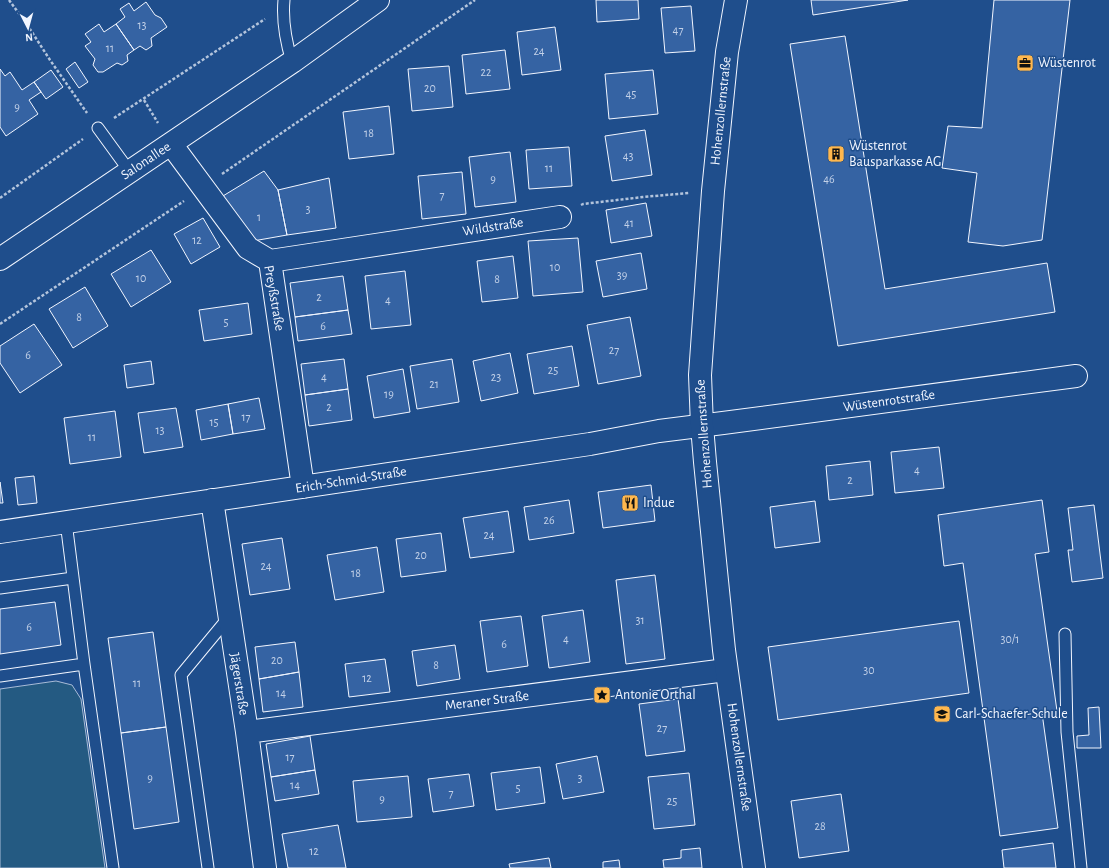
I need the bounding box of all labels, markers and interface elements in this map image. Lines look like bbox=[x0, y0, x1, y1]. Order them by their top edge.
north arrow bbox=[8, 8, 48, 48]
house number: 13 bbox=[137, 19, 147, 31]
house number: 47 bbox=[673, 24, 683, 36]
text: N bbox=[25, 32, 33, 43]
house number: 11 bbox=[106, 42, 114, 54]
house number: 24 bbox=[533, 45, 545, 57]
office icon: Wüstenrot bbox=[1015, 53, 1035, 73]
street label: Hohenzollernstraße bbox=[708, 56, 734, 166]
place label: Wüstenrot bbox=[1038, 56, 1096, 70]
house number: 22 bbox=[481, 66, 492, 78]
house number: 20 bbox=[424, 82, 436, 94]
house number: 45 bbox=[626, 88, 636, 100]
house number: 9 bbox=[14, 101, 20, 113]
house number: 18 bbox=[364, 127, 374, 139]
street label: Salonallee bbox=[119, 139, 173, 183]
place label: Wüstenrot Bausparkasse AG bbox=[849, 139, 941, 169]
building icon: Wüstenrot Bausparkasse AG bbox=[826, 144, 846, 164]
house number: 43 bbox=[623, 150, 633, 162]
house number: 11 bbox=[545, 162, 553, 174]
house number: 9 bbox=[490, 173, 496, 185]
house number: 46 bbox=[823, 173, 835, 185]
house number: 7 bbox=[439, 189, 445, 201]
house number: 3 bbox=[306, 203, 311, 215]
house number: 1 bbox=[257, 211, 261, 223]
street label: Wildstraße bbox=[462, 215, 524, 239]
house number: 41 bbox=[624, 217, 634, 229]
house number: 12 bbox=[192, 234, 202, 246]
house number: 10 bbox=[550, 261, 560, 273]
street label: Preyßstraße bbox=[261, 264, 287, 332]
house number: 39 bbox=[617, 269, 628, 281]
house number: 10 bbox=[136, 272, 146, 284]
house number: 8 bbox=[494, 273, 500, 285]
house number: 2 bbox=[316, 291, 322, 303]
house number: 4 bbox=[385, 294, 391, 306]
house number: 8 bbox=[76, 311, 82, 323]
house number: 5 bbox=[223, 316, 229, 328]
house number: 6 bbox=[320, 320, 326, 332]
house number: 27 bbox=[609, 344, 619, 356]
house number: 6 bbox=[25, 349, 31, 361]
house number: 25 bbox=[548, 364, 558, 376]
house number: 4 bbox=[321, 371, 327, 383]
house number: 23 bbox=[491, 371, 501, 383]
house number: 21 bbox=[429, 378, 439, 390]
street label: Hohenzollernstraße bbox=[693, 379, 715, 489]
house number: 19 bbox=[384, 388, 394, 400]
street label: Wüstenrotstraße bbox=[842, 388, 936, 414]
house number: 2 bbox=[326, 401, 332, 413]
house number: 17 bbox=[241, 411, 251, 423]
house number: 15 bbox=[209, 416, 219, 428]
house number: 13 bbox=[155, 424, 165, 436]
house number: 11 bbox=[88, 431, 96, 443]
street label: Erich-Schmid-Straße bbox=[294, 464, 408, 496]
house number: 4 bbox=[914, 464, 920, 476]
house number: 2 bbox=[847, 474, 853, 486]
restaurant icon: Indue bbox=[620, 493, 640, 513]
place label: Indue bbox=[643, 496, 675, 510]
house number: 26 bbox=[543, 514, 555, 526]
house number: 24 bbox=[483, 529, 495, 541]
house number: 20 bbox=[415, 549, 427, 561]
house number: 24 bbox=[260, 560, 272, 572]
house number: 18 bbox=[351, 567, 361, 579]
house number: 31 bbox=[635, 614, 645, 626]
house number: 6 bbox=[26, 621, 32, 633]
house number: 4 bbox=[563, 633, 569, 645]
house number: 30/1 bbox=[1001, 633, 1019, 645]
house number: 6 bbox=[501, 638, 507, 650]
street label: Jägerstraße bbox=[227, 652, 251, 716]
house number: 20 bbox=[271, 654, 283, 666]
house number: 8 bbox=[433, 659, 439, 671]
house number: 30 bbox=[863, 664, 875, 676]
house number: 12 bbox=[362, 672, 372, 684]
house number: 11 bbox=[133, 677, 141, 689]
place icon: Antonie Orthal bbox=[592, 685, 612, 705]
house number: 14 bbox=[276, 687, 286, 699]
place label: Antonie Orthal bbox=[615, 688, 696, 702]
street label: Meraner Straße bbox=[444, 689, 530, 713]
street label: Hohenzollernstraße bbox=[724, 702, 754, 812]
school or university icon: Carl-Schaefer-Schule bbox=[932, 704, 952, 724]
place label: Carl-Schaefer-Schule bbox=[955, 707, 1068, 721]
house number: 27 bbox=[657, 722, 667, 734]
house number: 17 bbox=[285, 751, 295, 763]
house number: 9 bbox=[147, 772, 153, 784]
house number: 3 bbox=[578, 772, 583, 784]
house number: 14 bbox=[290, 779, 300, 791]
house number: 5 bbox=[515, 782, 521, 794]
house number: 7 bbox=[448, 787, 454, 799]
house number: 9 bbox=[379, 793, 385, 805]
house number: 25 bbox=[667, 795, 677, 807]
house number: 28 bbox=[814, 820, 826, 832]
house number: 12 bbox=[309, 845, 319, 857]

